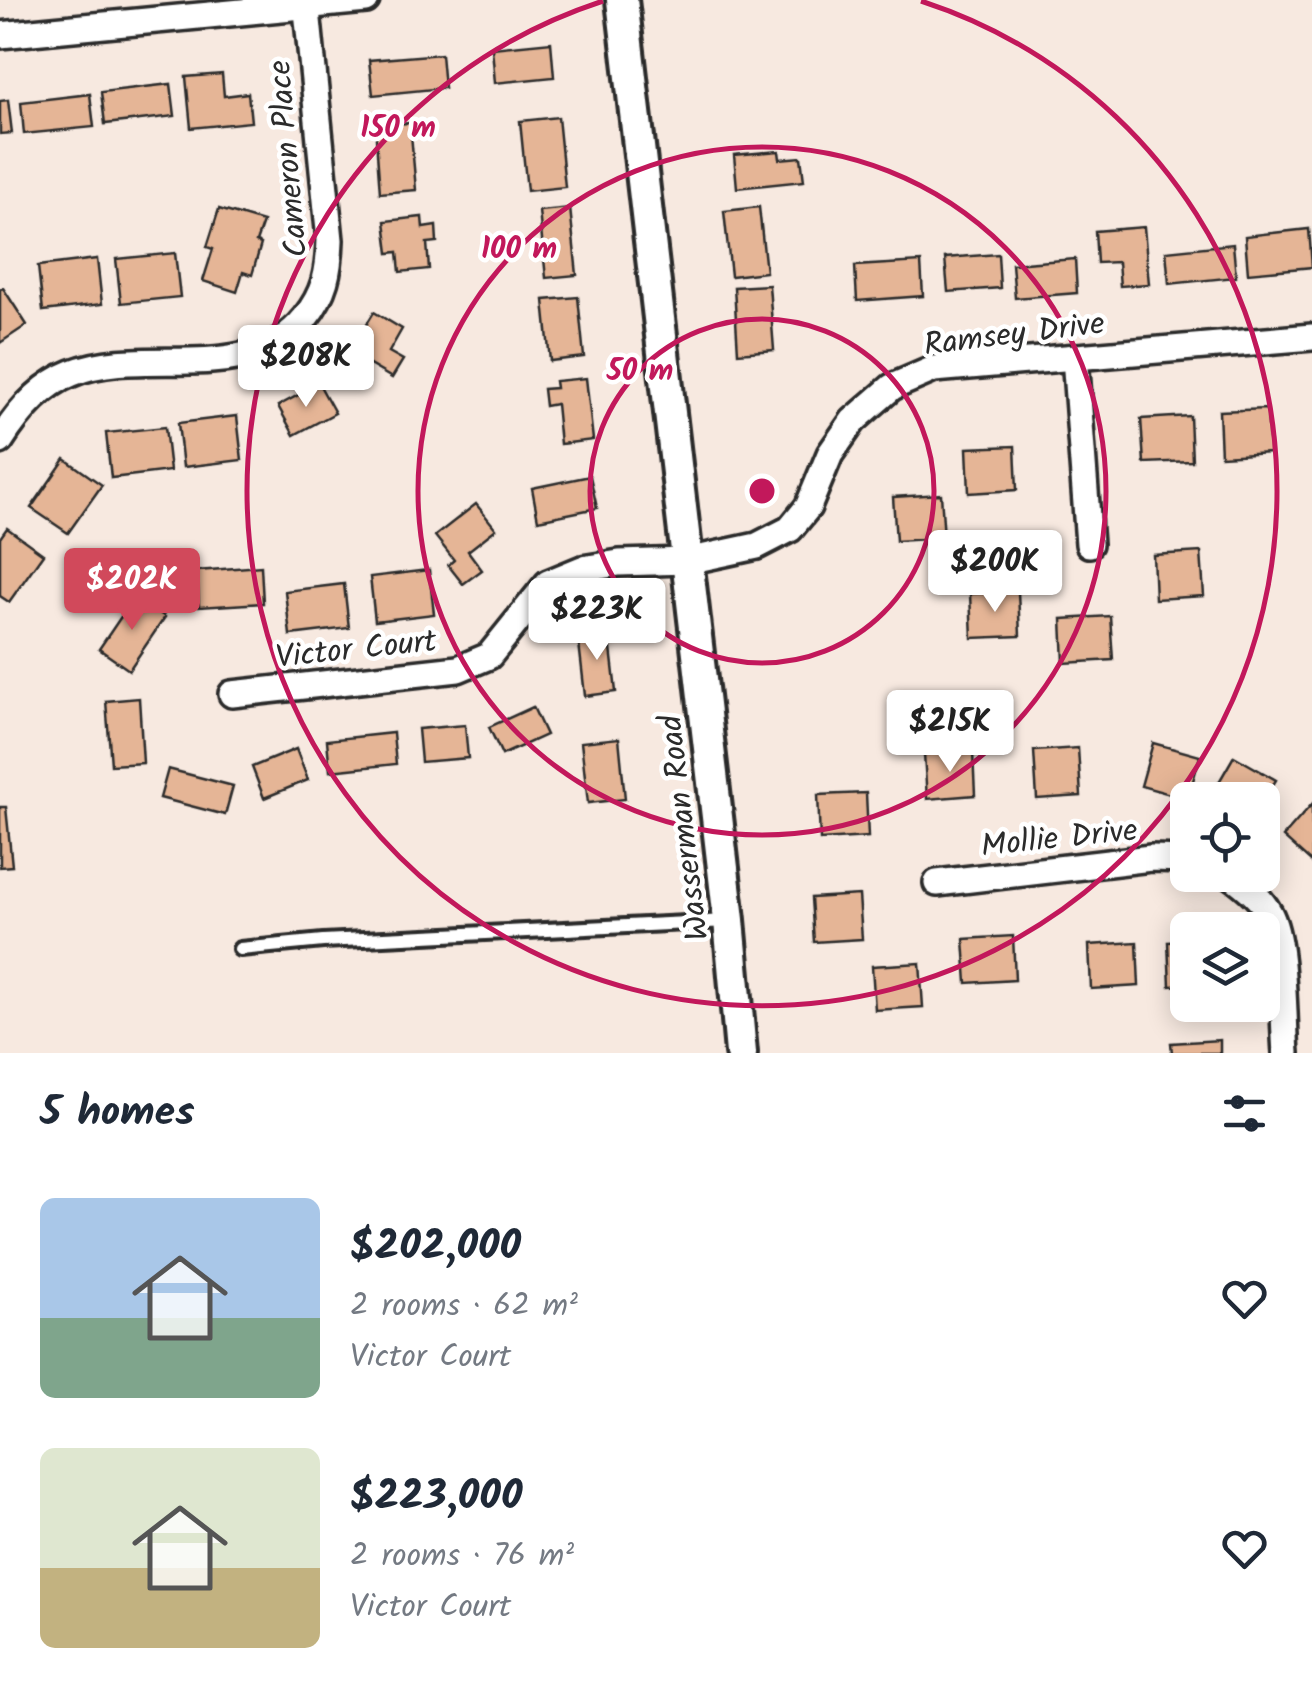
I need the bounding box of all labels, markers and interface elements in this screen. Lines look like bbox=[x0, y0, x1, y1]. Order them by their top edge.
street label: Cameron Place bbox=[255, 58, 324, 260]
text: 150 m bbox=[360, 105, 436, 153]
text: 100 m bbox=[481, 226, 557, 274]
street label: Ramsey Drive bbox=[921, 299, 1108, 372]
pin: $208K bbox=[236, 325, 376, 410]
text: $208K bbox=[260, 332, 352, 383]
text: 50 m bbox=[606, 348, 673, 396]
centre of rings bbox=[744, 473, 780, 509]
pin: $200K bbox=[925, 530, 1065, 615]
text: $200K bbox=[950, 537, 1040, 588]
pin: $202K bbox=[62, 548, 202, 633]
text: $202K bbox=[86, 555, 178, 606]
pin: $223K bbox=[527, 578, 667, 663]
text: $223K bbox=[550, 585, 644, 636]
street label: Victor Court bbox=[273, 617, 440, 684]
pin: $215K bbox=[880, 690, 1020, 775]
text: $215K bbox=[909, 697, 991, 748]
street label: Wasserman Road bbox=[646, 711, 725, 943]
map controls bbox=[1170, 782, 1280, 1022]
button: locate bbox=[1170, 782, 1280, 892]
street label: Mollie Drive bbox=[979, 806, 1140, 873]
button: layers bbox=[1170, 912, 1280, 1022]
text: 5 homes bbox=[40, 1080, 195, 1147]
icon: filters bbox=[1217, 1086, 1272, 1141]
text: $202,000 bbox=[350, 1214, 521, 1281]
icon: home bbox=[120, 1238, 240, 1358]
icon: heart bbox=[1217, 1271, 1272, 1326]
text: 2 rooms · 62 m² bbox=[350, 1281, 578, 1332]
text: Victor Court bbox=[350, 1332, 511, 1383]
text: $223,000 bbox=[350, 1464, 522, 1531]
icon: home bbox=[120, 1488, 240, 1608]
icon: heart bbox=[1217, 1521, 1272, 1576]
text: 2 rooms · 76 m² bbox=[350, 1531, 574, 1582]
text: Victor Court bbox=[350, 1582, 511, 1633]

